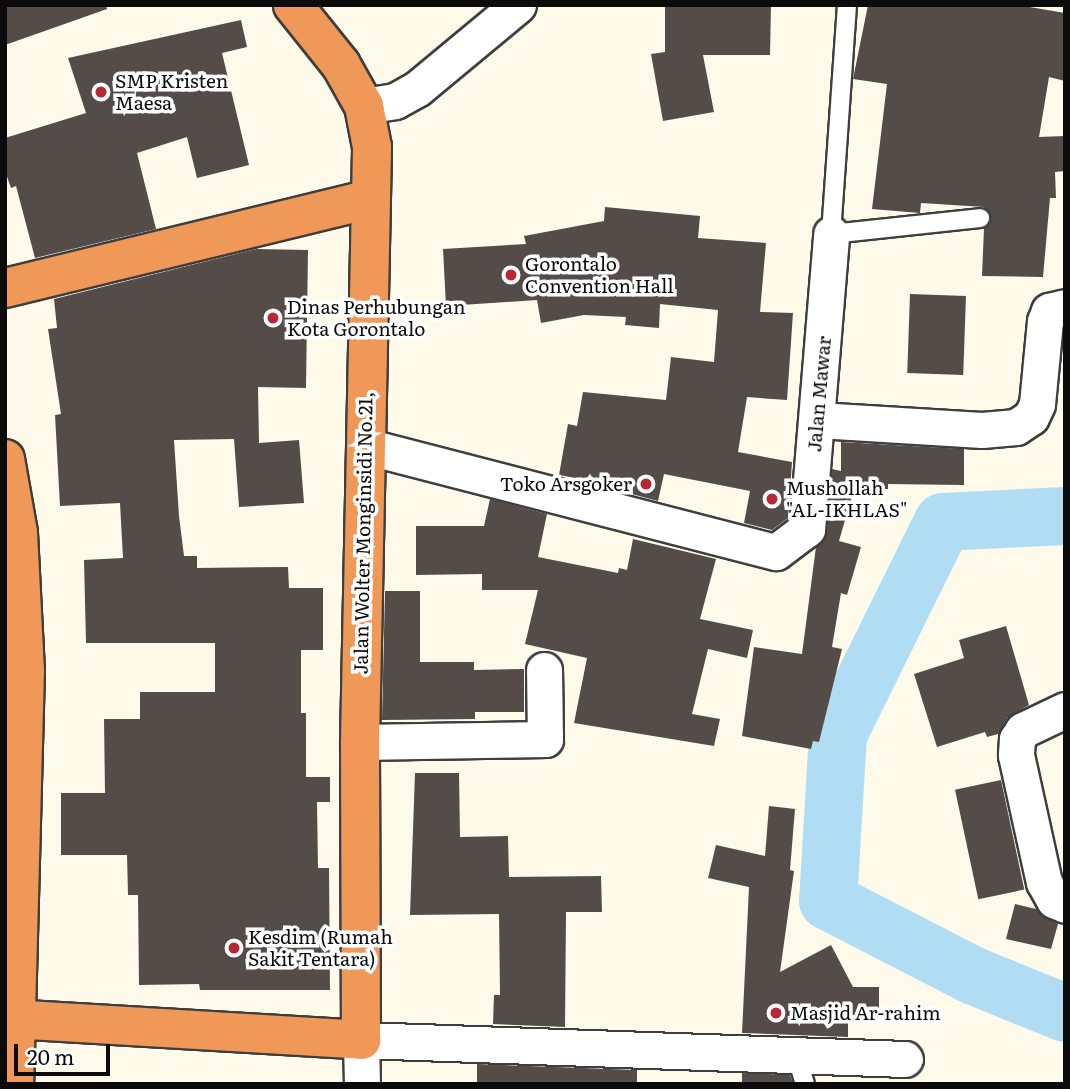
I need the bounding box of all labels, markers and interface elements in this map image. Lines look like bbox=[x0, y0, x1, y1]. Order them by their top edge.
place label: SMP Kristen Maesa bbox=[115, 70, 228, 114]
marker: SMP Kristen Maesa bbox=[93, 84, 109, 100]
place label: Gorontalo Convention Hall bbox=[525, 253, 674, 297]
marker: Gorontalo Convention Hall bbox=[503, 267, 519, 283]
place label: Dinas Perhubungan Kota Gorontalo bbox=[287, 296, 465, 340]
marker: Dinas Perhubungan Kota Gorontalo bbox=[265, 310, 281, 326]
street label: Jalan Mawar bbox=[803, 335, 835, 453]
street label: Jalan Wolter Monginsidi No.21, bbox=[349, 391, 377, 675]
place label: Toko Arsgoker bbox=[500, 473, 632, 495]
marker: Toko Arsgoker bbox=[638, 476, 654, 492]
place label: Mushollah "AL-IKHLAS" bbox=[786, 477, 907, 521]
marker: Mushollah "AL-IKHLAS" bbox=[764, 491, 780, 507]
place label: Kesdim (Rumah Sakit Tentara) bbox=[248, 926, 393, 970]
marker: Kesdim (Rumah Sakit Tentara) bbox=[226, 940, 242, 956]
place label: Masjid Ar-rahim bbox=[790, 1002, 941, 1024]
marker: Masjid Ar-rahim bbox=[768, 1005, 784, 1021]
scale bar bbox=[18, 1030, 114, 1074]
text: 20 m bbox=[27, 1040, 74, 1071]

